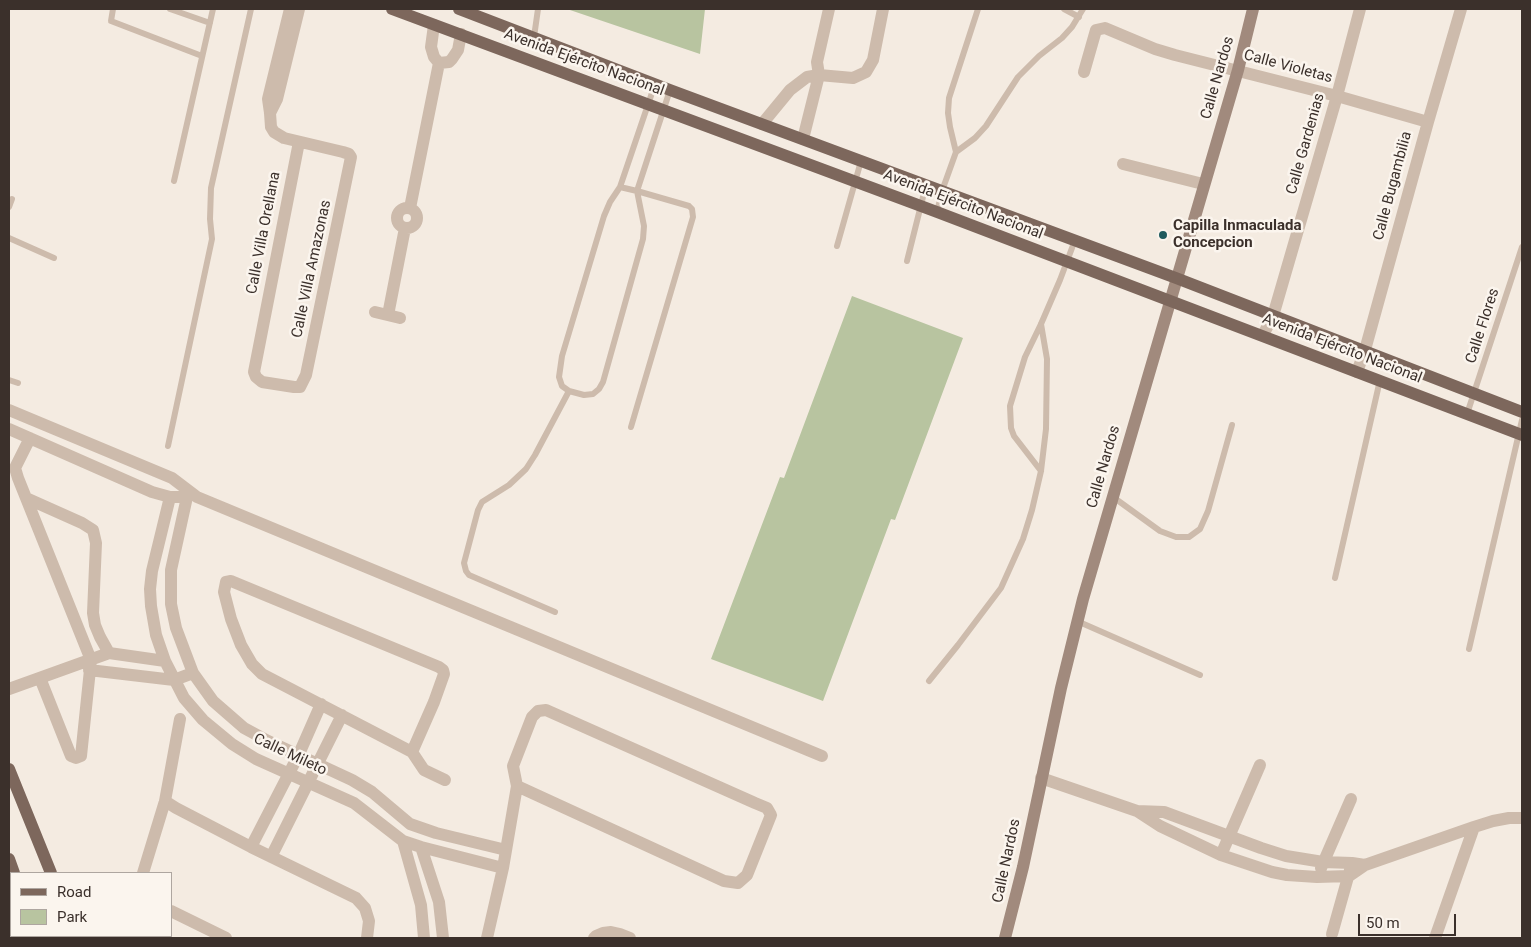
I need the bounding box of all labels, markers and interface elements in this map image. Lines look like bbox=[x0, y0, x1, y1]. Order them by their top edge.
street label: Avenida Ejército Nacional bbox=[501, 26, 667, 100]
street label: Calle Nardos bbox=[1198, 34, 1238, 122]
street label: Calle Violetas bbox=[1242, 47, 1334, 87]
street label: Calle Gardenias bbox=[1283, 91, 1329, 197]
street label: Calle Bugambilia bbox=[1370, 130, 1416, 242]
street label: Avenida Ejército Nacional bbox=[881, 166, 1045, 244]
street label: Calle Villa Orellana bbox=[243, 170, 285, 296]
street label: Calle Villa Amazonas bbox=[289, 198, 335, 340]
place label: Capilla Inmaculada Concepcion bbox=[1173, 217, 1301, 252]
marker: Capilla Inmaculada Concepcion bbox=[1157, 229, 1169, 241]
street label: Calle Flores bbox=[1462, 286, 1504, 366]
street label: Avenida Ejército Nacional bbox=[1260, 310, 1424, 388]
street label: Calle Nardos bbox=[1084, 423, 1124, 511]
street label: Calle Mileto bbox=[251, 730, 329, 780]
street label: Calle Nardos bbox=[989, 817, 1025, 905]
legend bbox=[10, 872, 172, 937]
text: Road bbox=[57, 883, 91, 901]
scale bar bbox=[1361, 904, 1458, 936]
text: Park bbox=[57, 908, 87, 926]
text: 50 m bbox=[1366, 914, 1400, 932]

